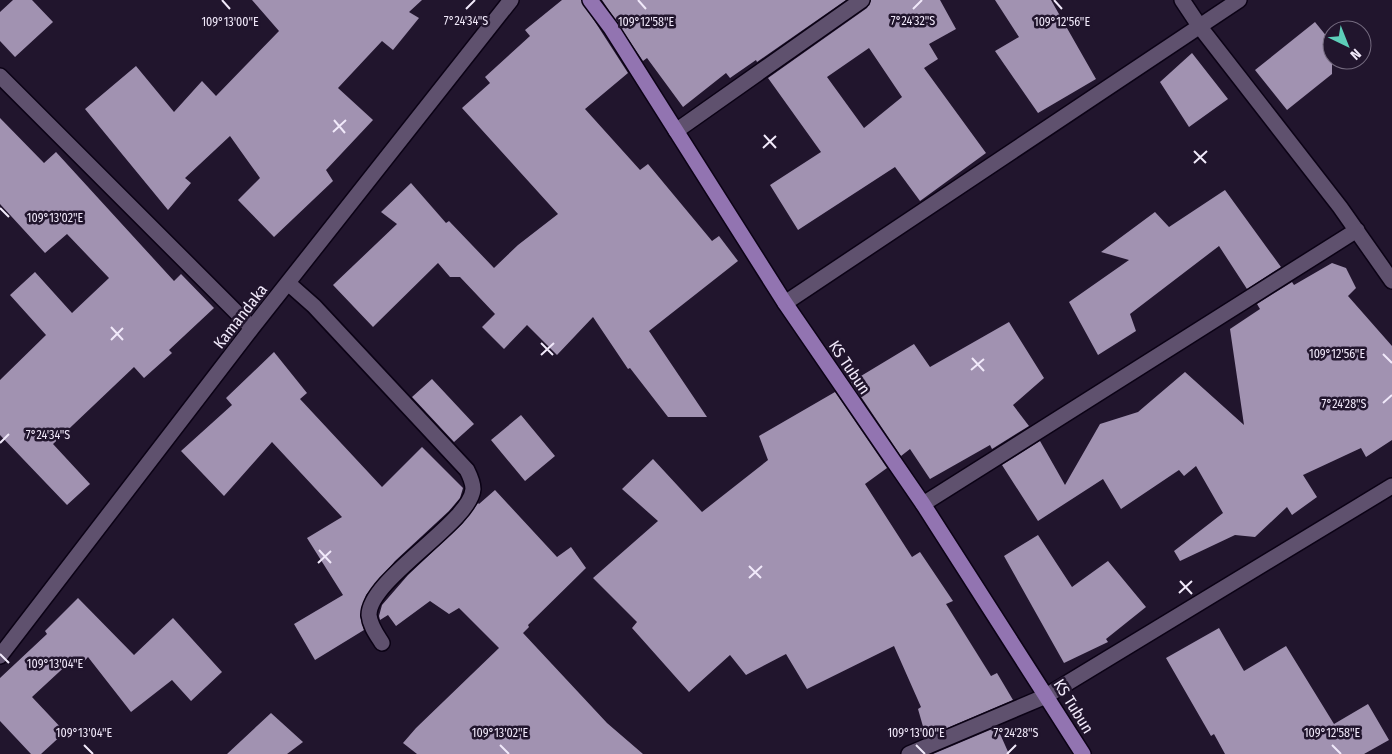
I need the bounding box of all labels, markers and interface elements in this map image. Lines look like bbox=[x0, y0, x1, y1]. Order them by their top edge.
text: 7°24'34"S bbox=[444, 14, 488, 28]
text: 7°24'32"S bbox=[891, 14, 935, 28]
text: 109°13'00"E bbox=[201, 15, 259, 29]
text: 109°12'58"E bbox=[618, 15, 674, 29]
text: 109°12'56"E bbox=[1034, 15, 1090, 29]
north arrow bbox=[1322, 20, 1372, 70]
text: N bbox=[1347, 45, 1364, 63]
text: 109°13'02"E bbox=[27, 211, 83, 225]
street label: Kamandaka bbox=[209, 280, 271, 352]
street label: KS Tubun bbox=[825, 337, 874, 398]
text: 109°12'56"E bbox=[1309, 347, 1365, 361]
text: 7°24'28"S bbox=[1322, 397, 1366, 411]
text: 7°24'34"S bbox=[26, 428, 70, 442]
text: 109°13'04"E bbox=[27, 657, 84, 671]
street label: KS Tubun bbox=[1050, 676, 1098, 737]
text: 109°13'04"E bbox=[56, 726, 113, 740]
text: 109°13'02"E bbox=[472, 726, 528, 740]
text: 109°13'00"E bbox=[887, 726, 945, 740]
text: 7°24'28"S bbox=[994, 726, 1038, 740]
text: 109°12'58"E bbox=[1304, 726, 1360, 740]

